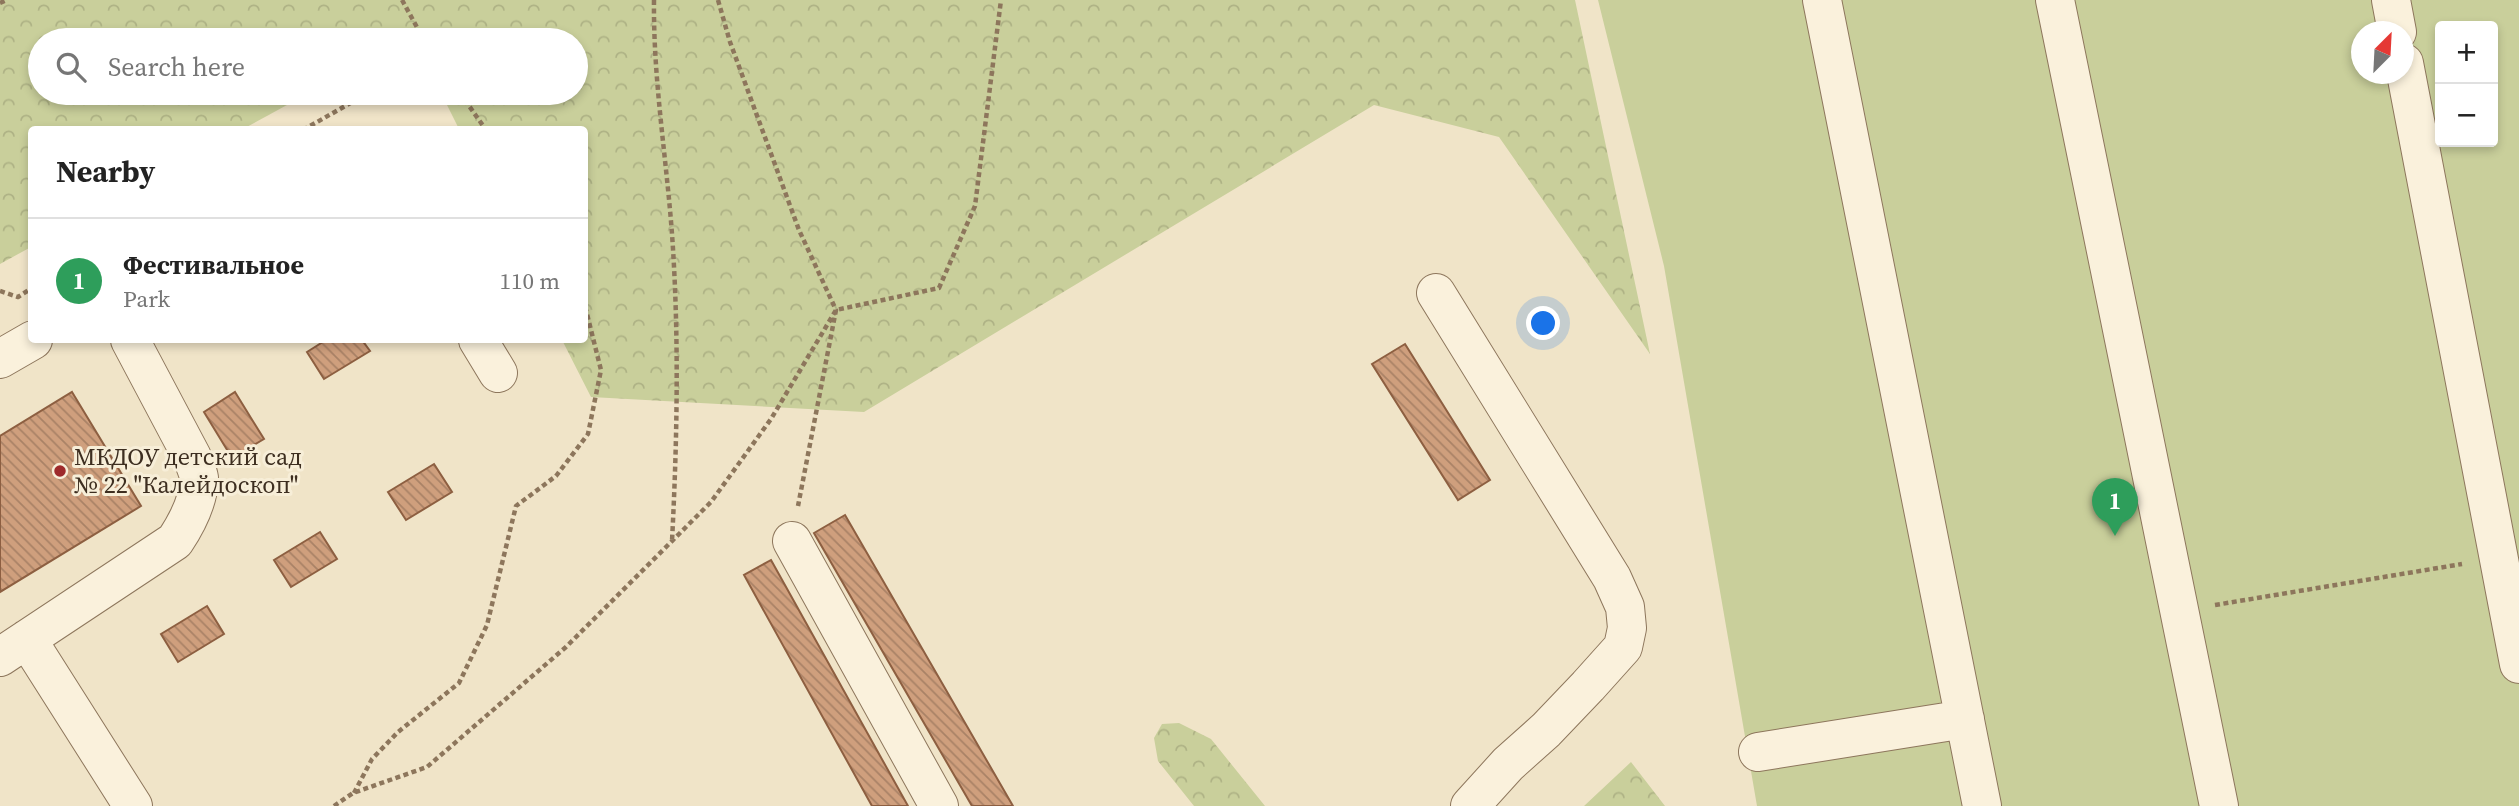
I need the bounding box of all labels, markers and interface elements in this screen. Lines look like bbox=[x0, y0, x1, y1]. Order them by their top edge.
north arrow bbox=[2351, 21, 2414, 84]
map controls bbox=[2435, 21, 2498, 147]
button: + bbox=[2435, 21, 2498, 84]
search box bbox=[28, 28, 588, 105]
icon: search bbox=[52, 48, 90, 86]
text: Search here bbox=[108, 49, 245, 85]
button: − bbox=[2435, 84, 2498, 147]
text: Nearby bbox=[56, 151, 155, 192]
text: Фестивальное bbox=[123, 247, 304, 283]
text: 1 bbox=[73, 265, 85, 297]
text: 110 m bbox=[499, 265, 560, 297]
text: Park bbox=[123, 283, 170, 315]
your location bbox=[1526, 306, 1560, 340]
place label: МКДОУ детский сад № 22 "Калейдоскоп" bbox=[74, 440, 302, 501]
marker: МКДОУ детский сад № 22 "Калейдоскоп" bbox=[52, 463, 68, 479]
pin: 1 bbox=[2092, 478, 2138, 536]

